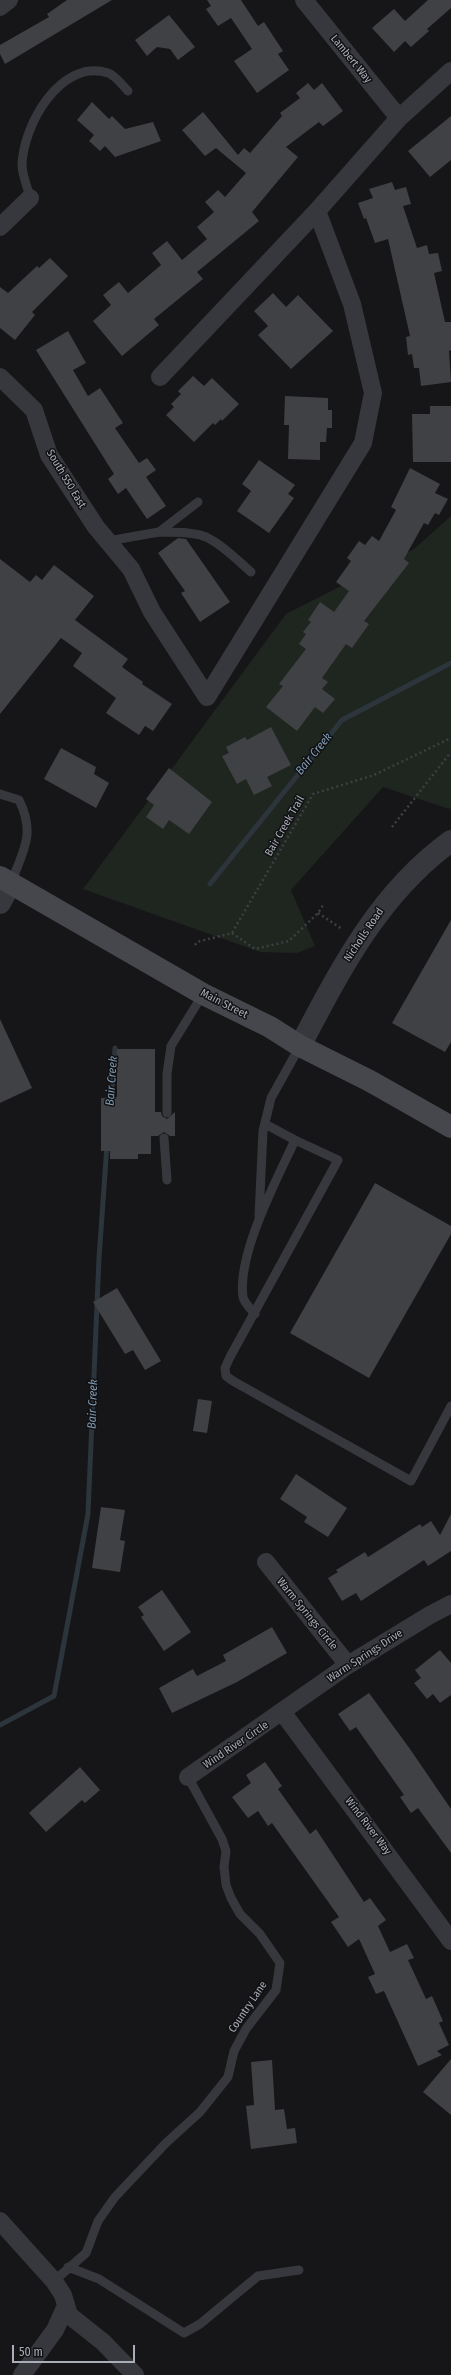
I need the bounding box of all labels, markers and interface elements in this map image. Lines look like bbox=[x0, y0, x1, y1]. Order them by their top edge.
street label: Lambert Way bbox=[328, 32, 374, 86]
street label: South 550 East bbox=[43, 447, 89, 511]
water label: Bair Creek bbox=[293, 730, 335, 778]
street label: Bair Creek Trail bbox=[262, 793, 308, 859]
street label: Nicholls Road bbox=[341, 906, 387, 964]
street label: Main Street bbox=[198, 986, 250, 1022]
water label: Bair Creek bbox=[103, 1056, 121, 1106]
water label: Bair Creek bbox=[85, 1379, 101, 1429]
street label: Warm Springs Circle bbox=[274, 1575, 340, 1653]
street label: Warm Springs Drive bbox=[325, 1627, 405, 1685]
street label: Wind River Circle bbox=[201, 1718, 271, 1772]
street label: Wind River Way bbox=[342, 1795, 394, 1857]
street label: Country Lane bbox=[226, 1979, 270, 2035]
scale bar bbox=[14, 2337, 137, 2363]
text: 50 m bbox=[19, 2345, 43, 2359]

